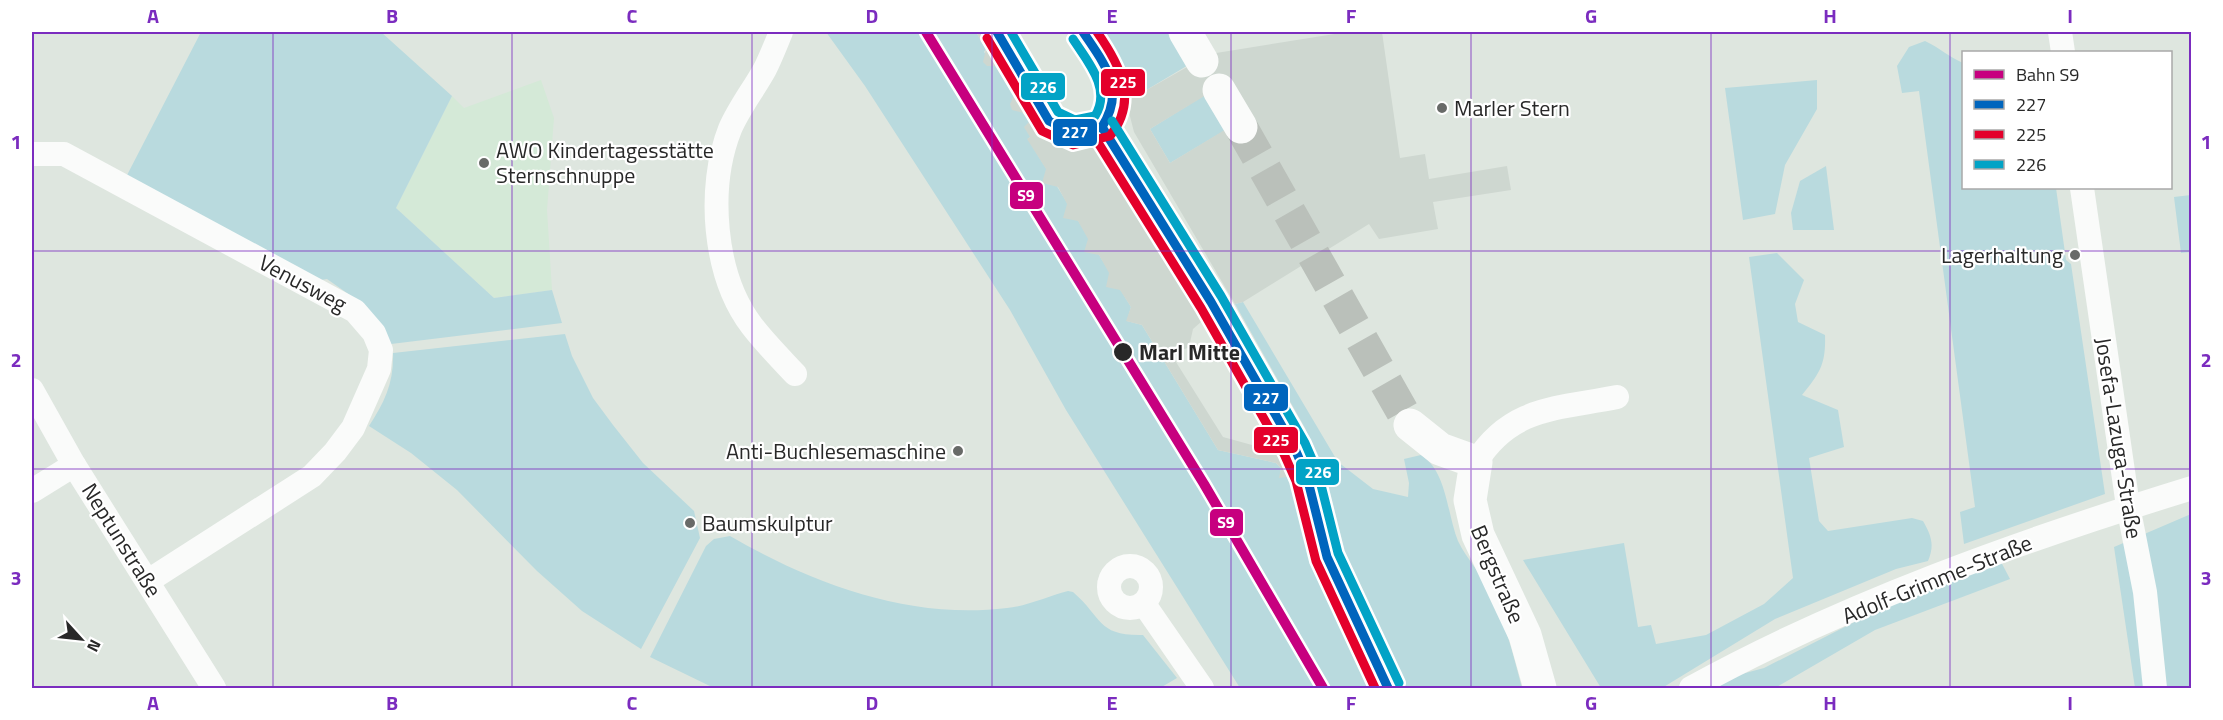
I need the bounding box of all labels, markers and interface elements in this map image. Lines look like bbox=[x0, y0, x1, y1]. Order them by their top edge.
text: A bbox=[147, 0, 159, 31]
text: B bbox=[386, 0, 398, 31]
text: C bbox=[627, 0, 638, 31]
text: D bbox=[866, 0, 878, 31]
text: E bbox=[1106, 0, 1118, 31]
text: F bbox=[1346, 0, 1357, 31]
text: G bbox=[1585, 0, 1597, 31]
text: H bbox=[1823, 0, 1837, 31]
text: I bbox=[2067, 0, 2073, 31]
legend bbox=[1962, 51, 2172, 189]
text: Bahn S9 bbox=[2016, 61, 2079, 88]
line badge: 225 bbox=[1100, 68, 1146, 97]
text: 225 bbox=[1110, 70, 1136, 94]
line badge: 226 bbox=[1020, 72, 1066, 101]
text: 226 bbox=[1030, 75, 1056, 99]
place label: Marler Stern bbox=[1454, 91, 1570, 125]
text: 227 bbox=[2016, 91, 2046, 118]
marker: Marler Stern bbox=[1435, 101, 1449, 115]
line badge: 227 bbox=[1052, 118, 1098, 147]
text: 227 bbox=[1062, 120, 1088, 144]
text: 225 bbox=[2016, 121, 2046, 148]
text: 1 bbox=[10, 126, 22, 157]
text: 1 bbox=[2200, 126, 2212, 157]
place label: AWO Kindertagesstätte Sternschnuppe bbox=[496, 133, 714, 192]
text: 226 bbox=[2016, 151, 2046, 178]
marker: AWO Kindertagesstätte Sternschnuppe bbox=[477, 156, 491, 170]
line badge: S9 bbox=[1009, 181, 1044, 210]
text: S9 bbox=[1017, 183, 1035, 207]
place label: Lagerhaltung bbox=[1941, 238, 2063, 272]
street label: Venusweg bbox=[253, 245, 353, 321]
marker: Lagerhaltung bbox=[2068, 248, 2082, 262]
place label: Marl Mitte bbox=[1139, 335, 1240, 369]
street label: Josefa-Lazuga-Straße bbox=[2086, 335, 2152, 541]
marker: Marl Mitte bbox=[1112, 341, 1134, 363]
text: 2 bbox=[10, 344, 22, 375]
text: 2 bbox=[2200, 344, 2212, 375]
line badge: 227 bbox=[1243, 383, 1289, 412]
text: 227 bbox=[1253, 386, 1279, 410]
line badge: 225 bbox=[1253, 426, 1299, 454]
text: 225 bbox=[1263, 428, 1289, 452]
place label: Anti-Buchlesemaschine bbox=[726, 434, 946, 468]
marker: Anti-Buchlesemaschine bbox=[951, 444, 965, 458]
line badge: 226 bbox=[1295, 458, 1340, 486]
text: 226 bbox=[1305, 460, 1331, 484]
street label: Neptunstraße bbox=[73, 476, 171, 604]
place label: Baumskulptur bbox=[702, 506, 833, 540]
line badge: S9 bbox=[1209, 508, 1244, 537]
text: S9 bbox=[1217, 510, 1235, 534]
marker: Baumskulptur bbox=[683, 516, 697, 530]
street label: Bergstraße bbox=[1462, 520, 1534, 628]
street label: Adolf-Grimme-Straße bbox=[1837, 525, 2037, 633]
text: 3 bbox=[10, 562, 22, 593]
text: 3 bbox=[2200, 562, 2212, 593]
north arrow bbox=[51, 609, 111, 669]
text: N bbox=[81, 635, 108, 656]
text: A bbox=[147, 687, 159, 718]
text: B bbox=[386, 687, 398, 718]
text: C bbox=[627, 687, 638, 718]
text: D bbox=[866, 687, 878, 718]
text: E bbox=[1106, 687, 1118, 718]
text: F bbox=[1346, 687, 1357, 718]
text: G bbox=[1585, 687, 1597, 718]
text: H bbox=[1823, 687, 1837, 718]
text: I bbox=[2067, 687, 2073, 718]

